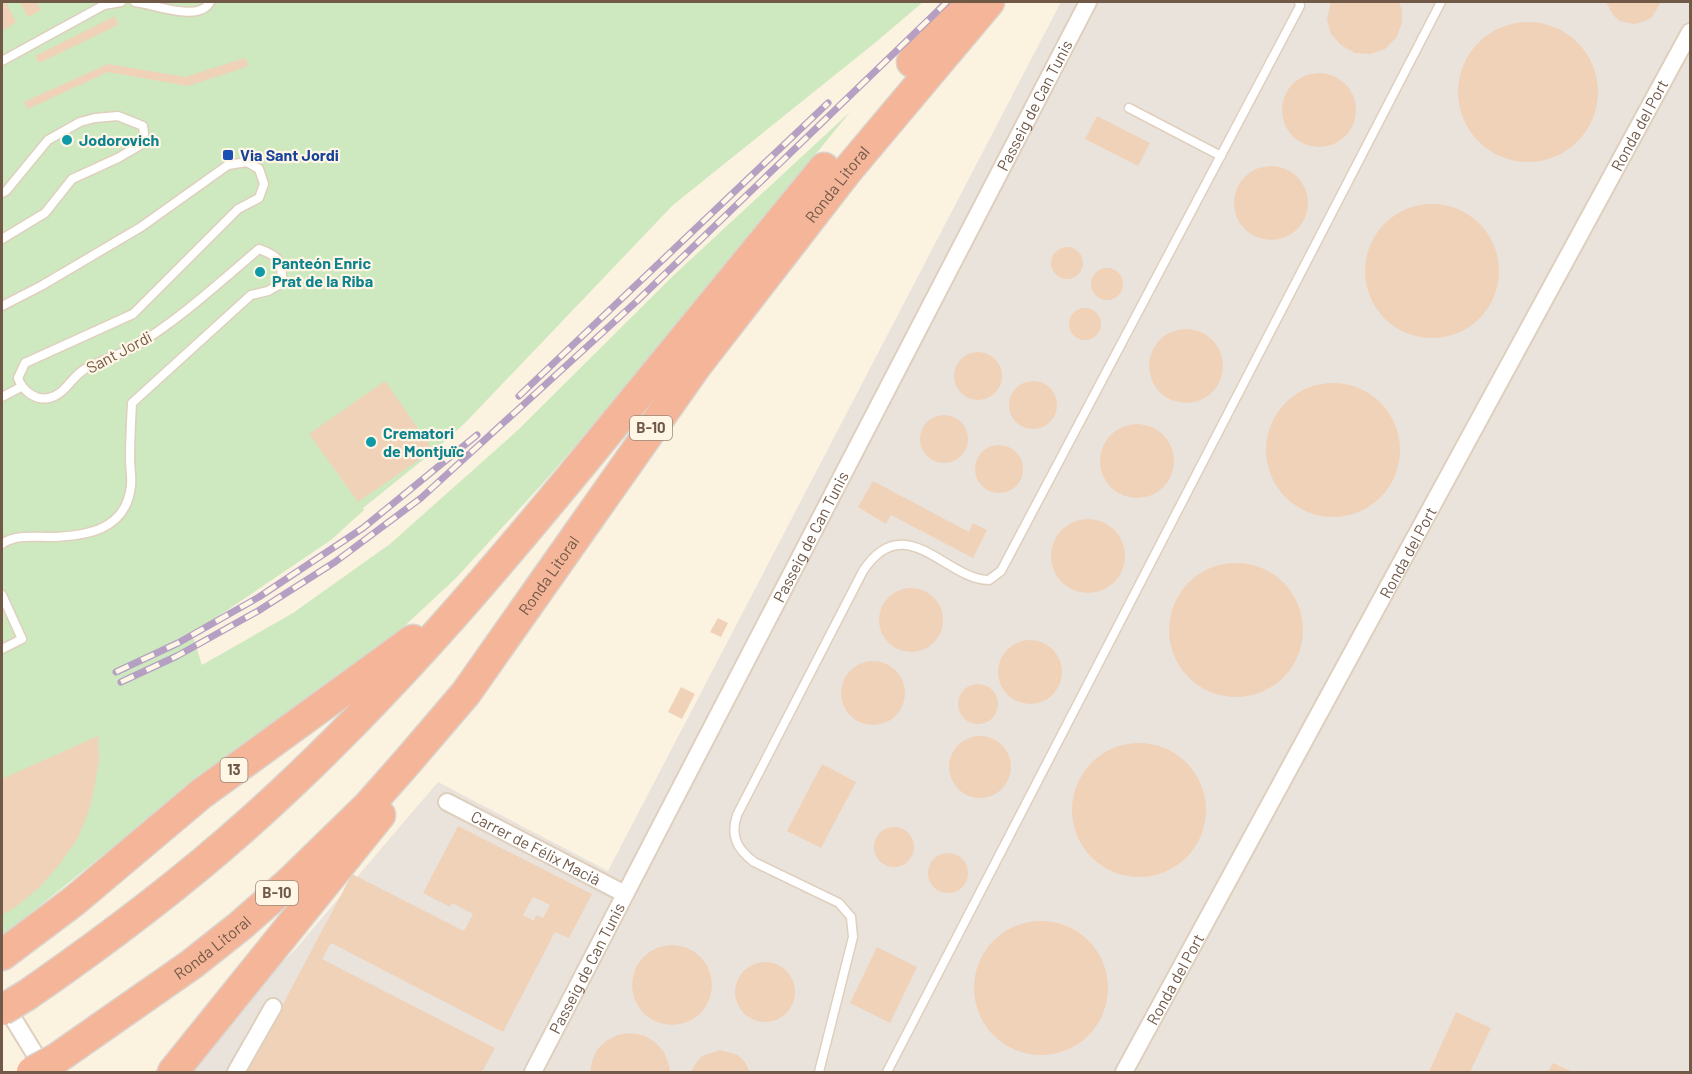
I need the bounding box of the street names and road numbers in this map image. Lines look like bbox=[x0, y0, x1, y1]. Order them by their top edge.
street label: Passeig de Can Tunis bbox=[992, 36, 1076, 174]
street label: Ronda del Port bbox=[1606, 76, 1671, 174]
street label: Ronda Litoral bbox=[801, 142, 873, 226]
street label: Sant Jordi bbox=[83, 326, 155, 377]
road number: B-10 bbox=[630, 416, 672, 440]
street label: Passeig de Can Tunis bbox=[768, 468, 852, 605]
street label: Ronda del Port bbox=[1375, 503, 1440, 601]
street label: Ronda Litoral bbox=[514, 532, 583, 618]
road number: 13 bbox=[220, 758, 248, 782]
street label: Carrer de Félix Macià bbox=[468, 806, 604, 889]
road number: B-10 bbox=[256, 881, 298, 905]
street label: Passeig de Can Tunis bbox=[545, 899, 628, 1037]
street label: Ronda Litoral bbox=[170, 911, 254, 983]
street label: Ronda del Port bbox=[1142, 930, 1207, 1028]

